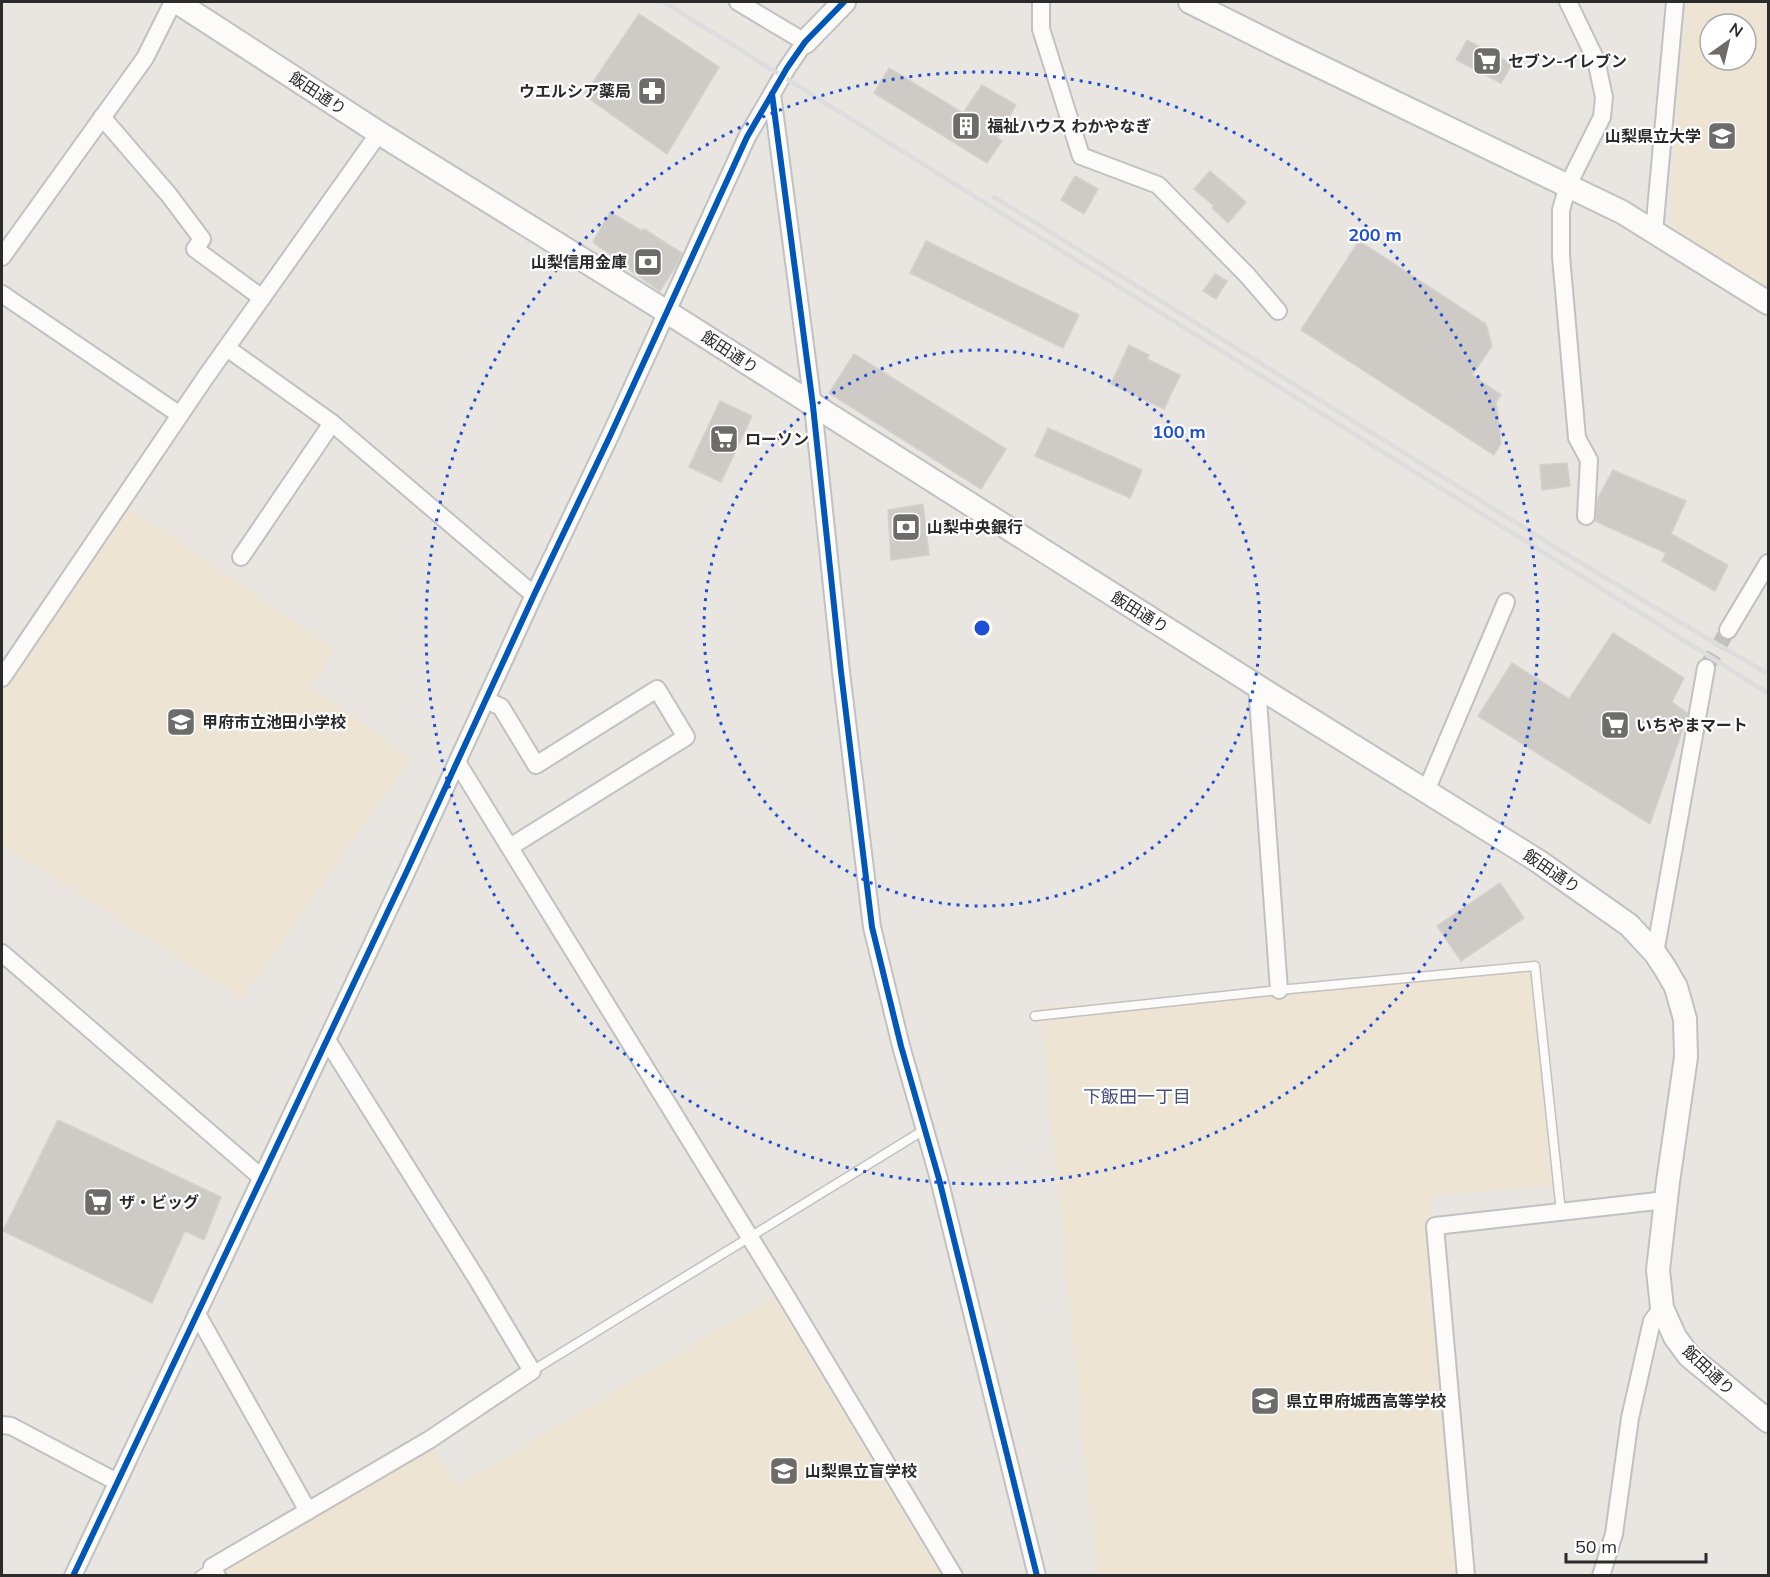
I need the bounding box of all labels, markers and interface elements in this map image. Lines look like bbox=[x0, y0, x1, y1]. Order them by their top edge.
north arrow bbox=[1698, 12, 1758, 72]
text: N bbox=[1726, 18, 1747, 41]
supermarket icon: セブン-イレブン bbox=[1471, 45, 1503, 77]
place label: セブン-イレブン bbox=[1508, 51, 1627, 71]
street label: 飯田通り bbox=[286, 67, 350, 119]
pharmacy icon: ウエルシア薬局 bbox=[636, 75, 668, 107]
place label: ウエルシア薬局 bbox=[519, 81, 631, 101]
building icon: 福祉ハウス わかやなぎ bbox=[950, 110, 982, 142]
place label: 福祉ハウス わかやなぎ bbox=[987, 116, 1151, 136]
school or university icon: 山梨県立大学 bbox=[1706, 120, 1738, 152]
place label: 山梨県立大学 bbox=[1605, 126, 1701, 146]
text: 200 m bbox=[1348, 223, 1402, 246]
bank icon: 山梨信用金庫 bbox=[632, 246, 664, 278]
place label: 山梨信用金庫 bbox=[531, 252, 627, 272]
street label: 飯田通り bbox=[698, 326, 762, 378]
text: 100 m bbox=[1152, 420, 1206, 443]
supermarket icon: ローソン bbox=[708, 423, 740, 455]
place label: ローソン bbox=[745, 429, 809, 449]
bank icon: 山梨中央銀行 bbox=[890, 511, 922, 543]
place label: 山梨中央銀行 bbox=[927, 517, 1023, 537]
street label: 飯田通り bbox=[1108, 587, 1172, 637]
centre of rings bbox=[972, 618, 992, 638]
school or university icon: 甲府市立池田小学校 bbox=[165, 706, 197, 738]
supermarket icon: いちやまマート bbox=[1599, 709, 1631, 741]
place label: 甲府市立池田小学校 bbox=[202, 712, 346, 732]
place label: いちやまマート bbox=[1636, 715, 1748, 735]
street label: 飯田通り bbox=[1520, 845, 1584, 897]
district label: 下飯田一丁目 bbox=[1083, 1085, 1191, 1108]
supermarket icon: ザ・ビッグ bbox=[82, 1186, 114, 1218]
place label: ザ・ビッグ bbox=[119, 1192, 199, 1212]
street label: 飯田通り bbox=[1679, 1341, 1739, 1399]
school or university icon: 県立甲府城西高等学校 bbox=[1249, 1385, 1281, 1417]
place label: 県立甲府城西高等学校 bbox=[1286, 1391, 1446, 1411]
school or university icon: 山梨県立盲学校 bbox=[768, 1455, 800, 1487]
place label: 山梨県立盲学校 bbox=[805, 1461, 917, 1481]
scale bar bbox=[1566, 1526, 1706, 1564]
text: 50 m bbox=[1575, 1535, 1617, 1558]

